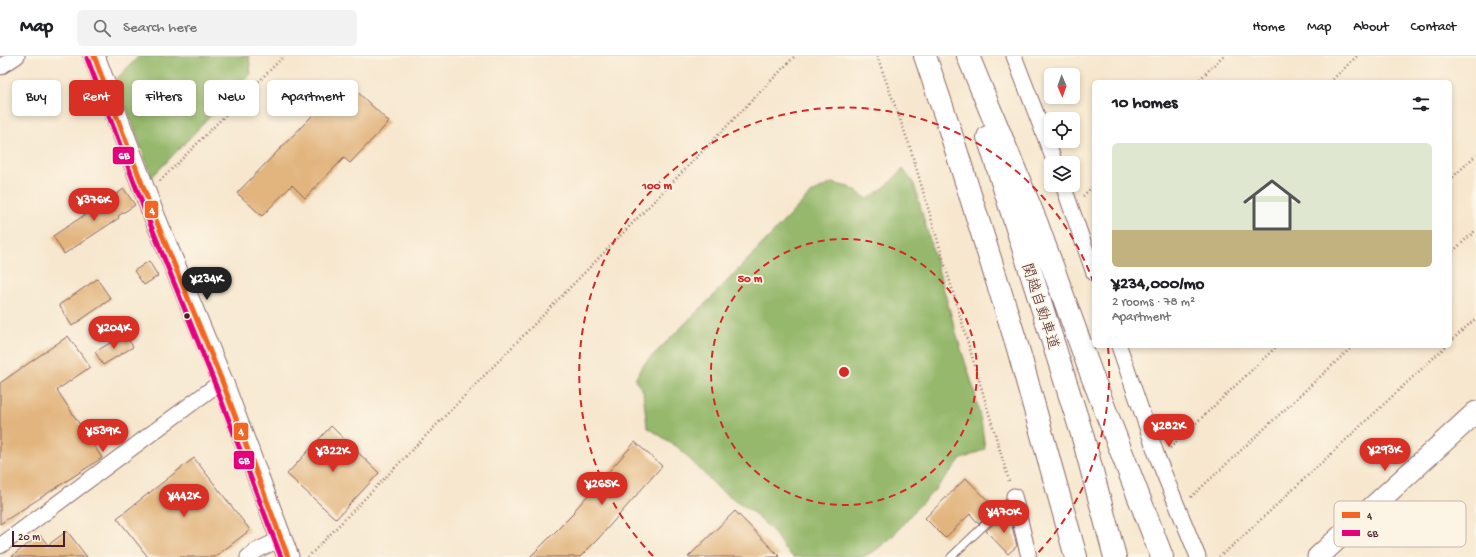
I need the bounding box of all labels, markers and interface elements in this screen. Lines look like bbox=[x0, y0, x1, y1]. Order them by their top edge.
search box bbox=[77, 10, 357, 46]
text: Map bbox=[20, 16, 53, 39]
icon: search bbox=[91, 17, 113, 39]
text: Search here bbox=[123, 19, 197, 37]
text: Home bbox=[1253, 19, 1285, 36]
text: Map bbox=[1307, 19, 1331, 36]
text: About bbox=[1353, 19, 1389, 36]
text: Contact bbox=[1411, 19, 1456, 36]
north arrow bbox=[1044, 68, 1080, 104]
map controls bbox=[1044, 68, 1080, 192]
chip: Buy bbox=[12, 80, 61, 116]
chip: Rent bbox=[69, 80, 124, 116]
chip: Filters bbox=[132, 80, 196, 116]
chip: New bbox=[204, 80, 259, 116]
chip: Apartment bbox=[267, 80, 358, 116]
icon: filters bbox=[1410, 93, 1432, 115]
text: 10 homes bbox=[1112, 94, 1178, 114]
button: locate bbox=[1044, 112, 1080, 148]
line badge: 6B bbox=[112, 146, 135, 165]
text: 6B bbox=[118, 151, 131, 163]
button: layers bbox=[1044, 156, 1080, 192]
icon: home bbox=[1236, 169, 1308, 241]
text: 100 m bbox=[641, 180, 672, 194]
pin: ¥376K bbox=[66, 188, 122, 222]
text: ¥376K bbox=[77, 193, 111, 208]
line badge: 4 bbox=[144, 200, 159, 219]
text: 4 bbox=[148, 206, 155, 218]
street label: 関越自動車道 bbox=[1017, 261, 1063, 352]
pin: ¥234K bbox=[179, 267, 235, 301]
text: ¥234K bbox=[191, 272, 223, 287]
text: 50 m bbox=[738, 273, 763, 287]
text: ¥234,000/mo bbox=[1112, 275, 1204, 295]
text: 2 rooms · 78 m² bbox=[1112, 295, 1195, 310]
text: Apartment bbox=[1112, 310, 1171, 325]
unlabelled marker bbox=[182, 311, 192, 321]
pin: ¥204K bbox=[86, 316, 142, 350]
text: ¥204K bbox=[97, 321, 131, 336]
centre of rings bbox=[837, 365, 851, 379]
pin: ¥282K bbox=[1141, 414, 1197, 448]
pin: ¥539K bbox=[75, 419, 131, 453]
text: ¥282K bbox=[1152, 419, 1186, 434]
line badge: 4 bbox=[233, 422, 249, 441]
text: ¥539K bbox=[86, 424, 120, 439]
text: 4 bbox=[237, 427, 244, 439]
pin: ¥293K bbox=[1357, 438, 1413, 472]
pin: ¥322K bbox=[305, 439, 361, 473]
text: ¥293K bbox=[1369, 443, 1401, 458]
text: ¥322K bbox=[317, 444, 349, 459]
line badge: 6B bbox=[233, 450, 255, 470]
text: 6B bbox=[238, 456, 251, 468]
pin: ¥265K bbox=[574, 472, 630, 506]
text: ¥265K bbox=[586, 477, 619, 492]
pin: ¥442K bbox=[156, 484, 212, 518]
text: ¥442K bbox=[168, 489, 200, 504]
pin: ¥470K bbox=[976, 500, 1032, 534]
legend bbox=[1334, 501, 1466, 547]
text: ¥470K bbox=[987, 505, 1021, 520]
text: 4 bbox=[1367, 511, 1373, 523]
scale bar bbox=[12, 529, 65, 548]
text: 6B bbox=[1367, 529, 1379, 541]
text: 20 m bbox=[18, 532, 40, 544]

